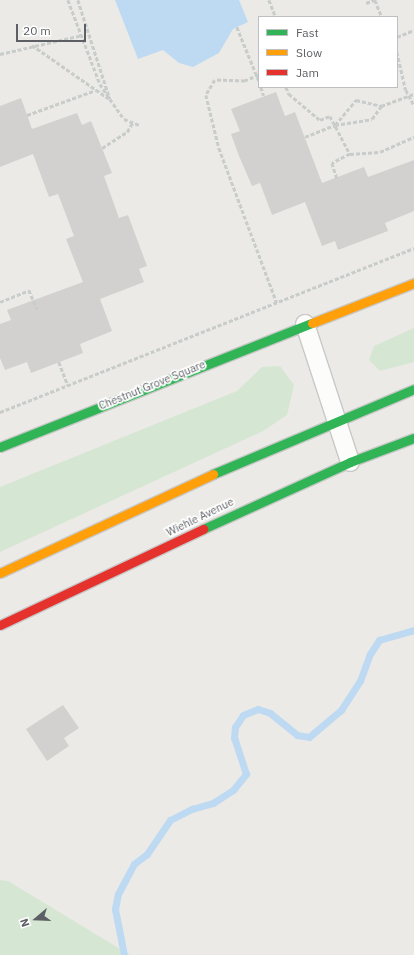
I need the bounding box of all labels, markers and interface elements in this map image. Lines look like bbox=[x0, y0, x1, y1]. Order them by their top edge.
scale bar bbox=[18, 16, 88, 42]
legend bbox=[258, 16, 398, 88]
text: 20 m bbox=[23, 23, 51, 38]
text: Fast bbox=[296, 25, 319, 40]
text: Slow bbox=[296, 45, 322, 60]
text: Jam bbox=[296, 65, 319, 80]
street label: Chestnut Grove Square bbox=[97, 358, 207, 412]
street label: Wiehle Avenue bbox=[164, 495, 236, 539]
north arrow bbox=[16, 899, 56, 939]
text: N bbox=[17, 917, 33, 929]

